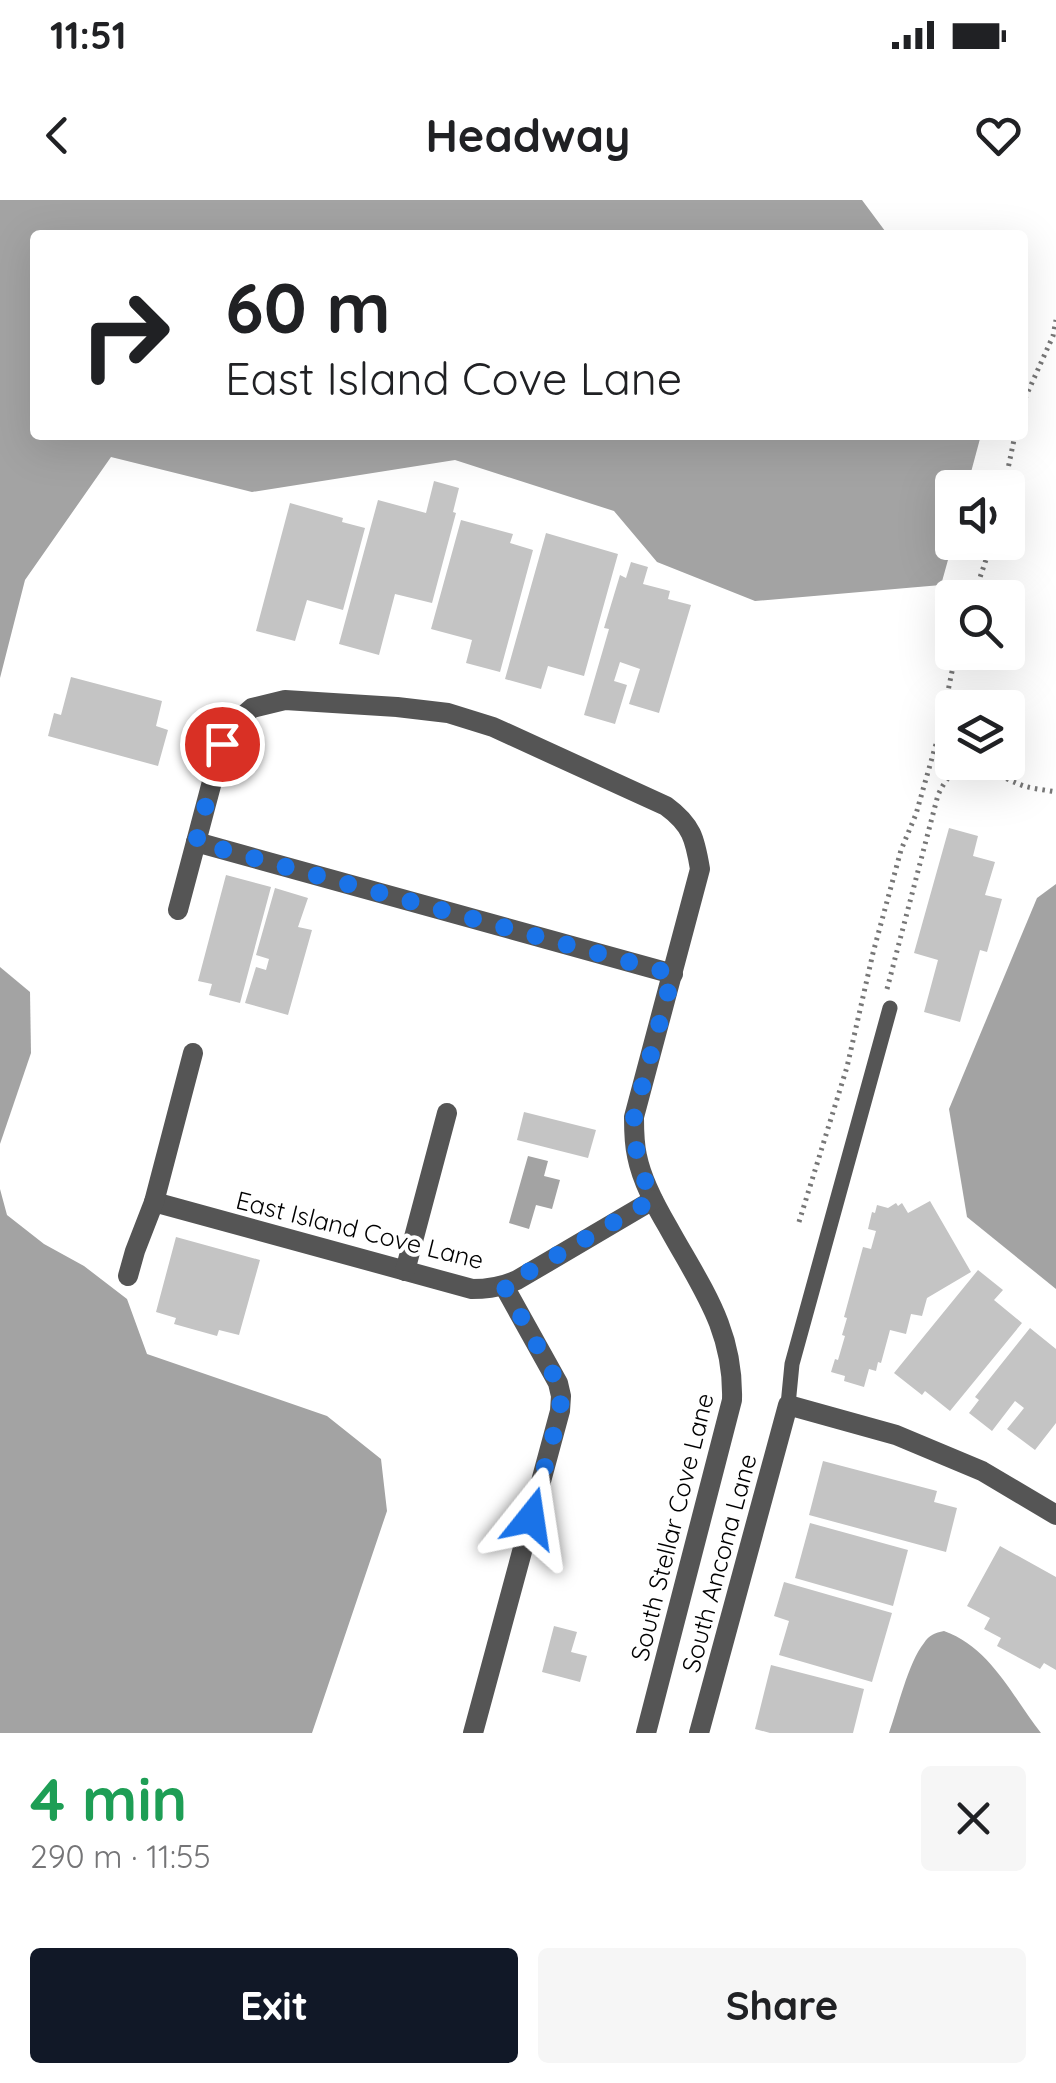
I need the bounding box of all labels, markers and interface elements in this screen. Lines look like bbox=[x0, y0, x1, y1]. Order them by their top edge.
text: 11:51 bbox=[50, 11, 127, 59]
text: Headway bbox=[425, 107, 631, 163]
icon: back bbox=[30, 108, 85, 163]
icon: heart bbox=[971, 108, 1026, 163]
text: 60 m bbox=[225, 263, 391, 351]
icon: right bbox=[60, 270, 190, 400]
text: East Island Cove Lane bbox=[225, 350, 682, 406]
map controls bbox=[935, 470, 1025, 780]
button: sound bbox=[935, 470, 1025, 560]
button: search bbox=[935, 580, 1025, 670]
button: layers bbox=[935, 690, 1025, 780]
pin bbox=[180, 702, 265, 787]
icon: arrive bbox=[195, 717, 250, 772]
street label: East Island Cove Lane bbox=[233, 1184, 487, 1275]
street label: South Stellar Cove Lane bbox=[623, 1390, 720, 1664]
street label: South Ancona Lane bbox=[674, 1450, 763, 1676]
position arrow bbox=[479, 1466, 583, 1570]
text: 4 min bbox=[30, 1761, 187, 1836]
button: close bbox=[921, 1766, 1026, 1871]
text: 290 m · 11:55 bbox=[30, 1836, 211, 1876]
button: Exit bbox=[30, 1948, 518, 2063]
button: Share bbox=[538, 1948, 1026, 2063]

